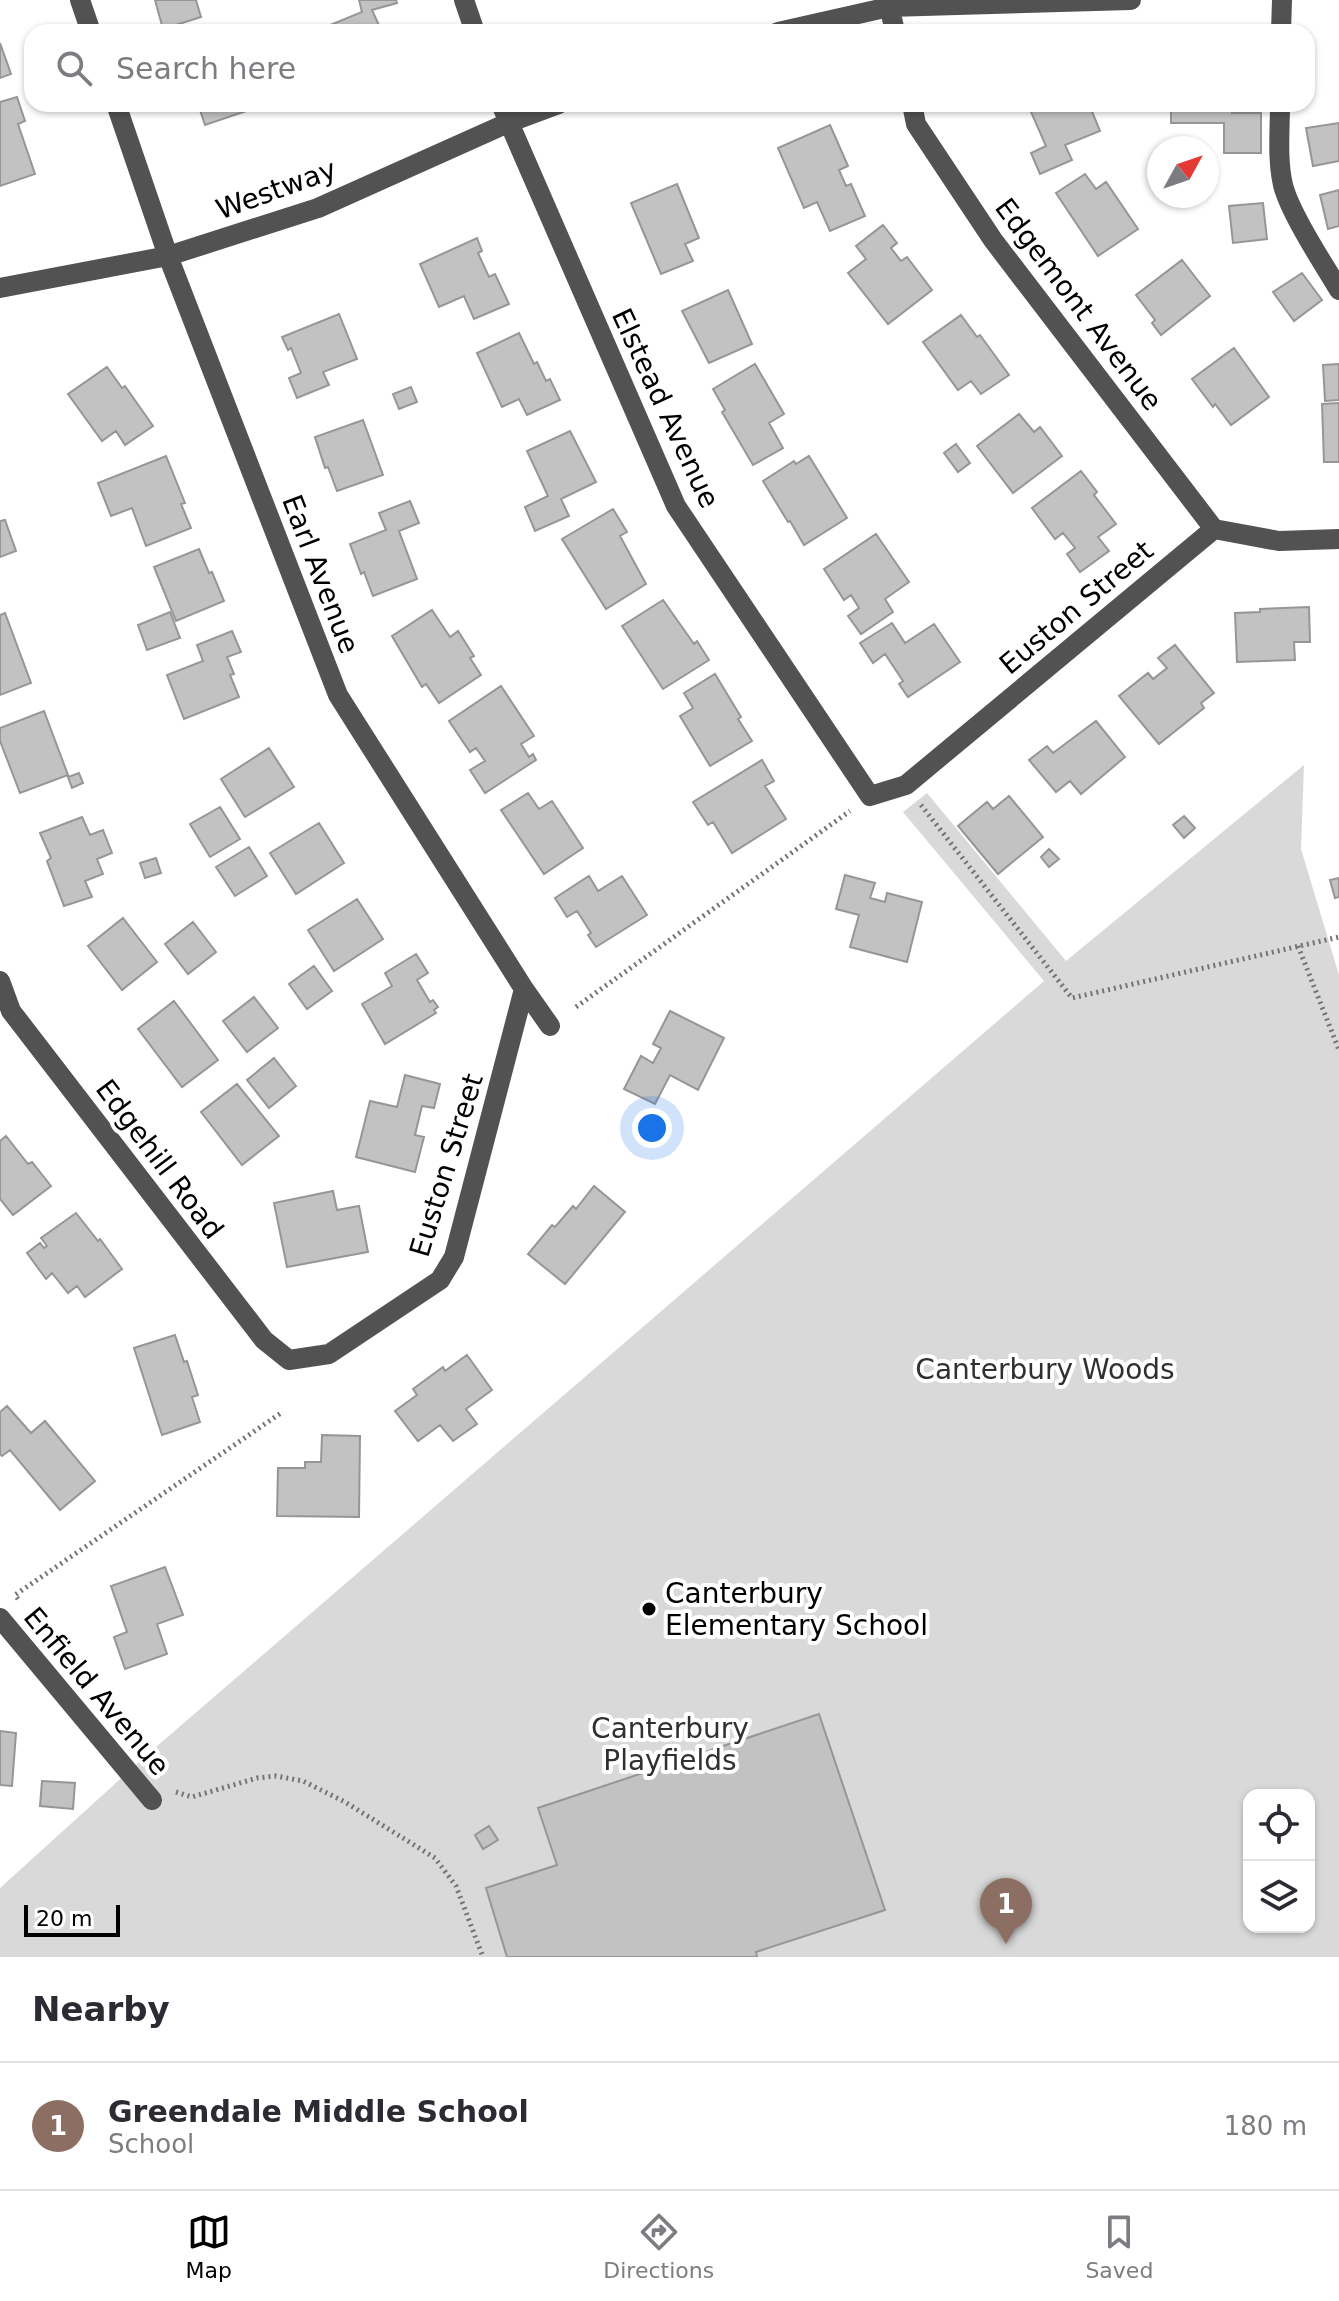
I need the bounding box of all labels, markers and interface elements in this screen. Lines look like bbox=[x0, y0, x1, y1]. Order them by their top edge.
search box bbox=[24, 24, 1315, 112]
icon: search bbox=[52, 46, 96, 90]
text: Search here bbox=[116, 51, 296, 86]
north arrow bbox=[1147, 136, 1219, 208]
street label: Westway bbox=[212, 153, 341, 226]
street label: Edgemont Avenue bbox=[988, 192, 1169, 417]
street label: Elstead Avenue bbox=[605, 303, 726, 513]
street label: Earl Avenue bbox=[275, 490, 366, 658]
street label: Euston Street bbox=[993, 534, 1160, 681]
street label: Euston Street bbox=[403, 1070, 490, 1261]
street label: Edgehill Road bbox=[89, 1073, 230, 1245]
your location bbox=[632, 1108, 672, 1148]
park label: Canterbury Woods bbox=[915, 1353, 1175, 1386]
place label: Canterbury Elementary School bbox=[665, 1577, 928, 1642]
marker: Canterbury Elementary School bbox=[640, 1600, 658, 1618]
street label: Enfield Avenue bbox=[17, 1601, 176, 1782]
park label: Canterbury Playfields bbox=[591, 1712, 749, 1777]
map controls bbox=[1243, 1789, 1315, 1933]
button: locate bbox=[1243, 1789, 1315, 1861]
button: layers bbox=[1243, 1861, 1315, 1933]
pin: 1 bbox=[980, 1878, 1032, 1944]
scale bar bbox=[24, 1901, 120, 1937]
text: 20 m bbox=[36, 1906, 92, 1931]
text: Nearby bbox=[32, 1989, 170, 2029]
text: Greendale Middle School bbox=[108, 2094, 529, 2129]
text: 1 bbox=[49, 2111, 67, 2141]
text: 180 m bbox=[1224, 2111, 1307, 2141]
text: School bbox=[108, 2129, 194, 2159]
tab: Map bbox=[186, 2210, 232, 2283]
tab: Directions bbox=[603, 2210, 714, 2283]
tab: Saved bbox=[1085, 2210, 1153, 2283]

